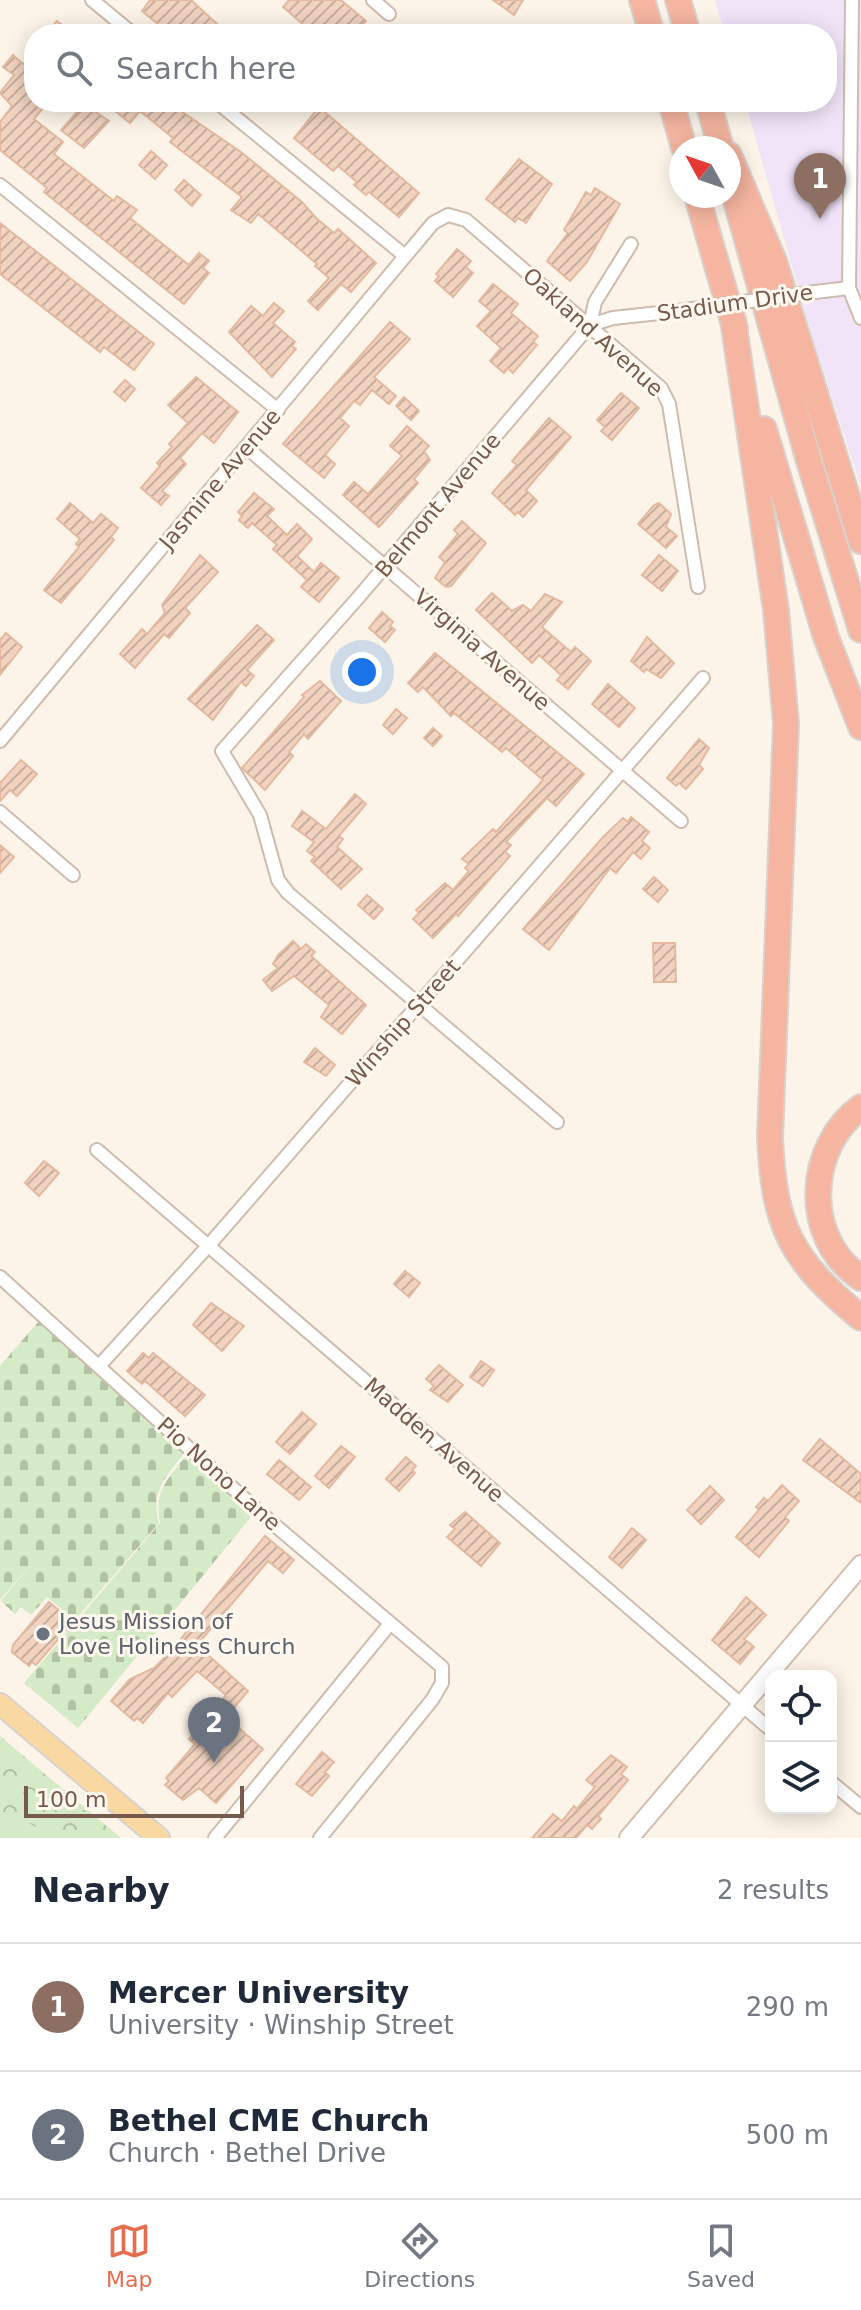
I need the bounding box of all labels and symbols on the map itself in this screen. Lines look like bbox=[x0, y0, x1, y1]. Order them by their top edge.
north arrow bbox=[669, 136, 741, 208]
pin: 1 bbox=[794, 153, 846, 219]
street label: Oakland Avenue bbox=[518, 263, 668, 401]
street label: Stadium Drive bbox=[655, 280, 815, 326]
street label: Jasmine Avenue bbox=[153, 404, 286, 556]
street label: Belmont Avenue bbox=[370, 428, 506, 582]
street label: Virginia Avenue bbox=[409, 584, 555, 716]
your location bbox=[342, 652, 382, 692]
street label: Winship Street bbox=[341, 954, 465, 1092]
street label: Madden Avenue bbox=[359, 1373, 509, 1507]
street label: Pio Nono Lane bbox=[152, 1412, 286, 1536]
place label: Jesus Mission of Love Holiness Church bbox=[57, 1609, 295, 1659]
marker: Jesus Mission of Love Holiness Church bbox=[34, 1625, 52, 1643]
pin: 2 bbox=[188, 1697, 240, 1763]
scale bar bbox=[24, 1782, 244, 1818]

